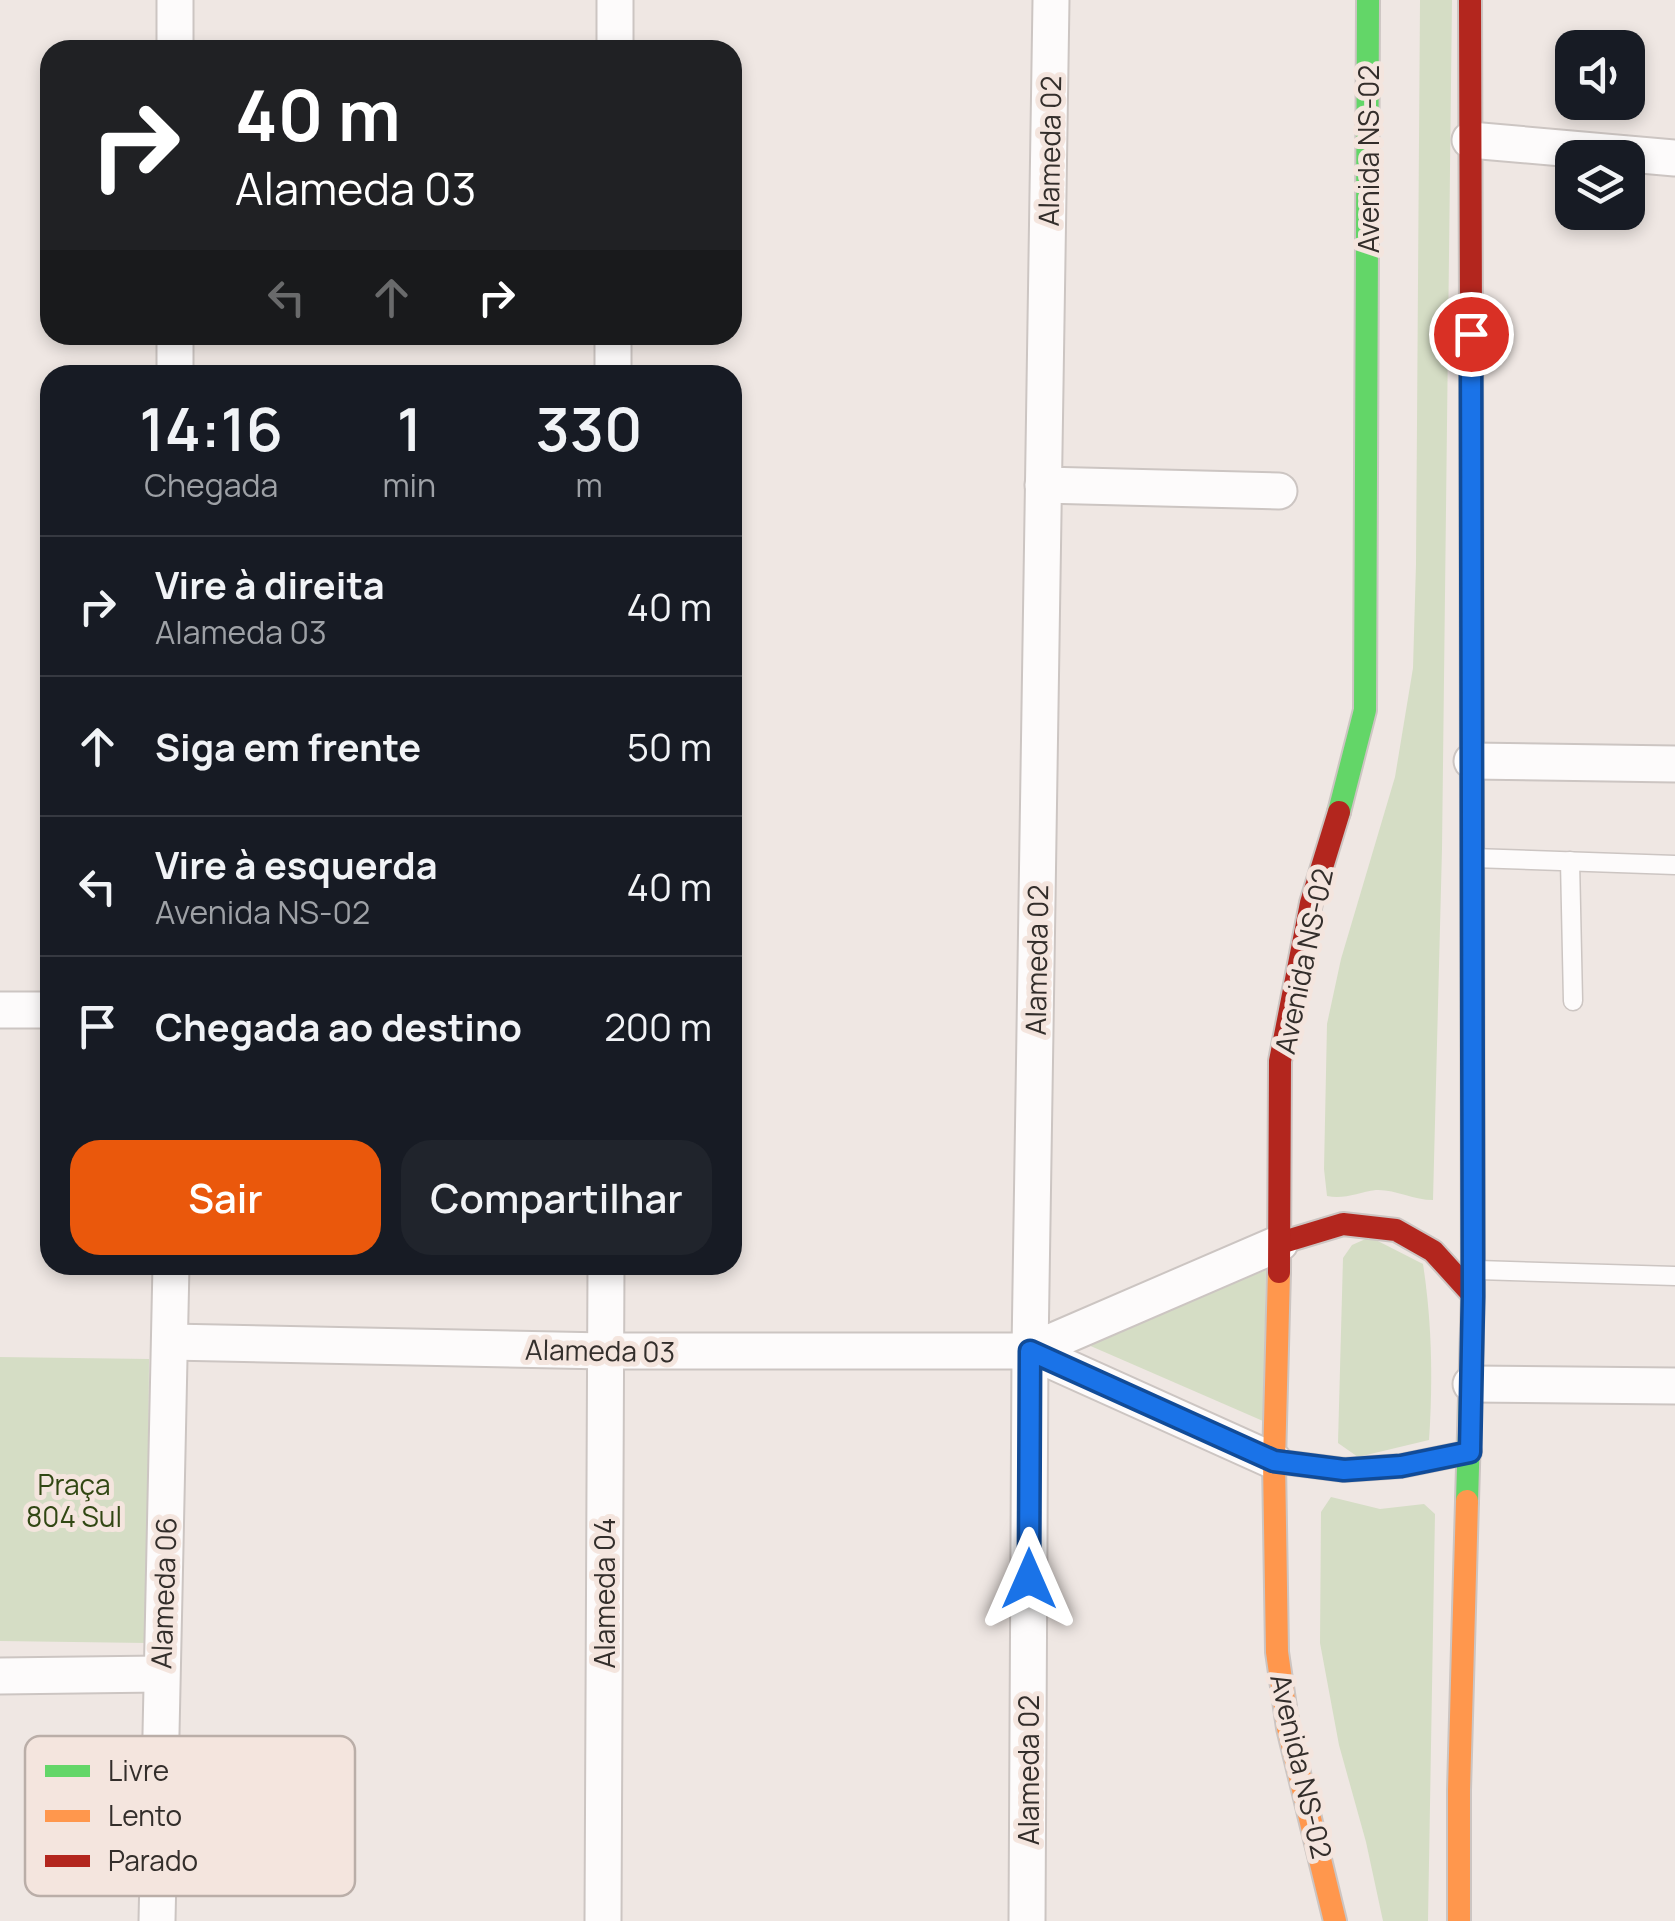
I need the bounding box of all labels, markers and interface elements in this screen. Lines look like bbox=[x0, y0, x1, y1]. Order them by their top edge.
map controls bbox=[1555, 30, 1645, 230]
button: sound bbox=[1555, 30, 1645, 120]
street label: Avenida NS-02 bbox=[1349, 65, 1387, 253]
text: 40 m bbox=[235, 66, 401, 162]
street label: Alameda 02 bbox=[1029, 75, 1069, 227]
icon: right bbox=[70, 80, 200, 210]
button: layers bbox=[1555, 140, 1645, 230]
text: Alameda 03 bbox=[235, 157, 476, 219]
icon: left bbox=[259, 270, 314, 325]
icon: ahead bbox=[364, 270, 419, 325]
icon: right bbox=[469, 270, 524, 325]
pin bbox=[1429, 292, 1514, 377]
icon: arrive bbox=[1444, 307, 1499, 362]
text: 14:16 bbox=[139, 387, 283, 469]
text: 1 bbox=[397, 387, 422, 469]
text: 330 bbox=[535, 387, 643, 469]
text: Chegada bbox=[144, 463, 278, 507]
text: min bbox=[382, 463, 436, 507]
text: m bbox=[575, 463, 603, 507]
text: Vire à direita bbox=[155, 558, 385, 610]
icon: right bbox=[70, 579, 125, 634]
text: 40 m bbox=[627, 580, 712, 632]
text: Alameda 03 bbox=[155, 610, 327, 654]
icon: ahead bbox=[70, 719, 125, 774]
text: Siga em frente bbox=[155, 720, 421, 772]
text: 50 m bbox=[627, 720, 712, 772]
text: Vire à esquerda bbox=[155, 838, 438, 890]
icon: left bbox=[70, 859, 125, 914]
text: 40 m bbox=[627, 860, 712, 912]
street label: Avenida NS-02 bbox=[1265, 865, 1341, 1057]
street label: Alameda 02 bbox=[1016, 884, 1056, 1036]
text: Avenida NS-02 bbox=[155, 890, 370, 934]
icon: arrive bbox=[70, 999, 125, 1054]
text: Chegada ao destino bbox=[155, 1000, 522, 1052]
text: 200 m bbox=[604, 1000, 712, 1052]
button: Sair bbox=[70, 1140, 381, 1255]
button: Compartilhar bbox=[401, 1140, 712, 1255]
street label: Alameda 03 bbox=[525, 1330, 675, 1370]
park label: Praça 804 Sul bbox=[26, 1465, 122, 1535]
street label: Alameda 06 bbox=[141, 1516, 185, 1670]
street label: Alameda 04 bbox=[585, 1517, 623, 1669]
position arrow bbox=[977, 1527, 1081, 1631]
street label: Avenida NS-02 bbox=[1262, 1670, 1342, 1862]
street label: Alameda 02 bbox=[1009, 1695, 1047, 1845]
legend bbox=[25, 1736, 355, 1896]
text: Livre bbox=[108, 1751, 169, 1789]
text: Lento bbox=[108, 1796, 182, 1834]
text: Parado bbox=[108, 1841, 198, 1879]

